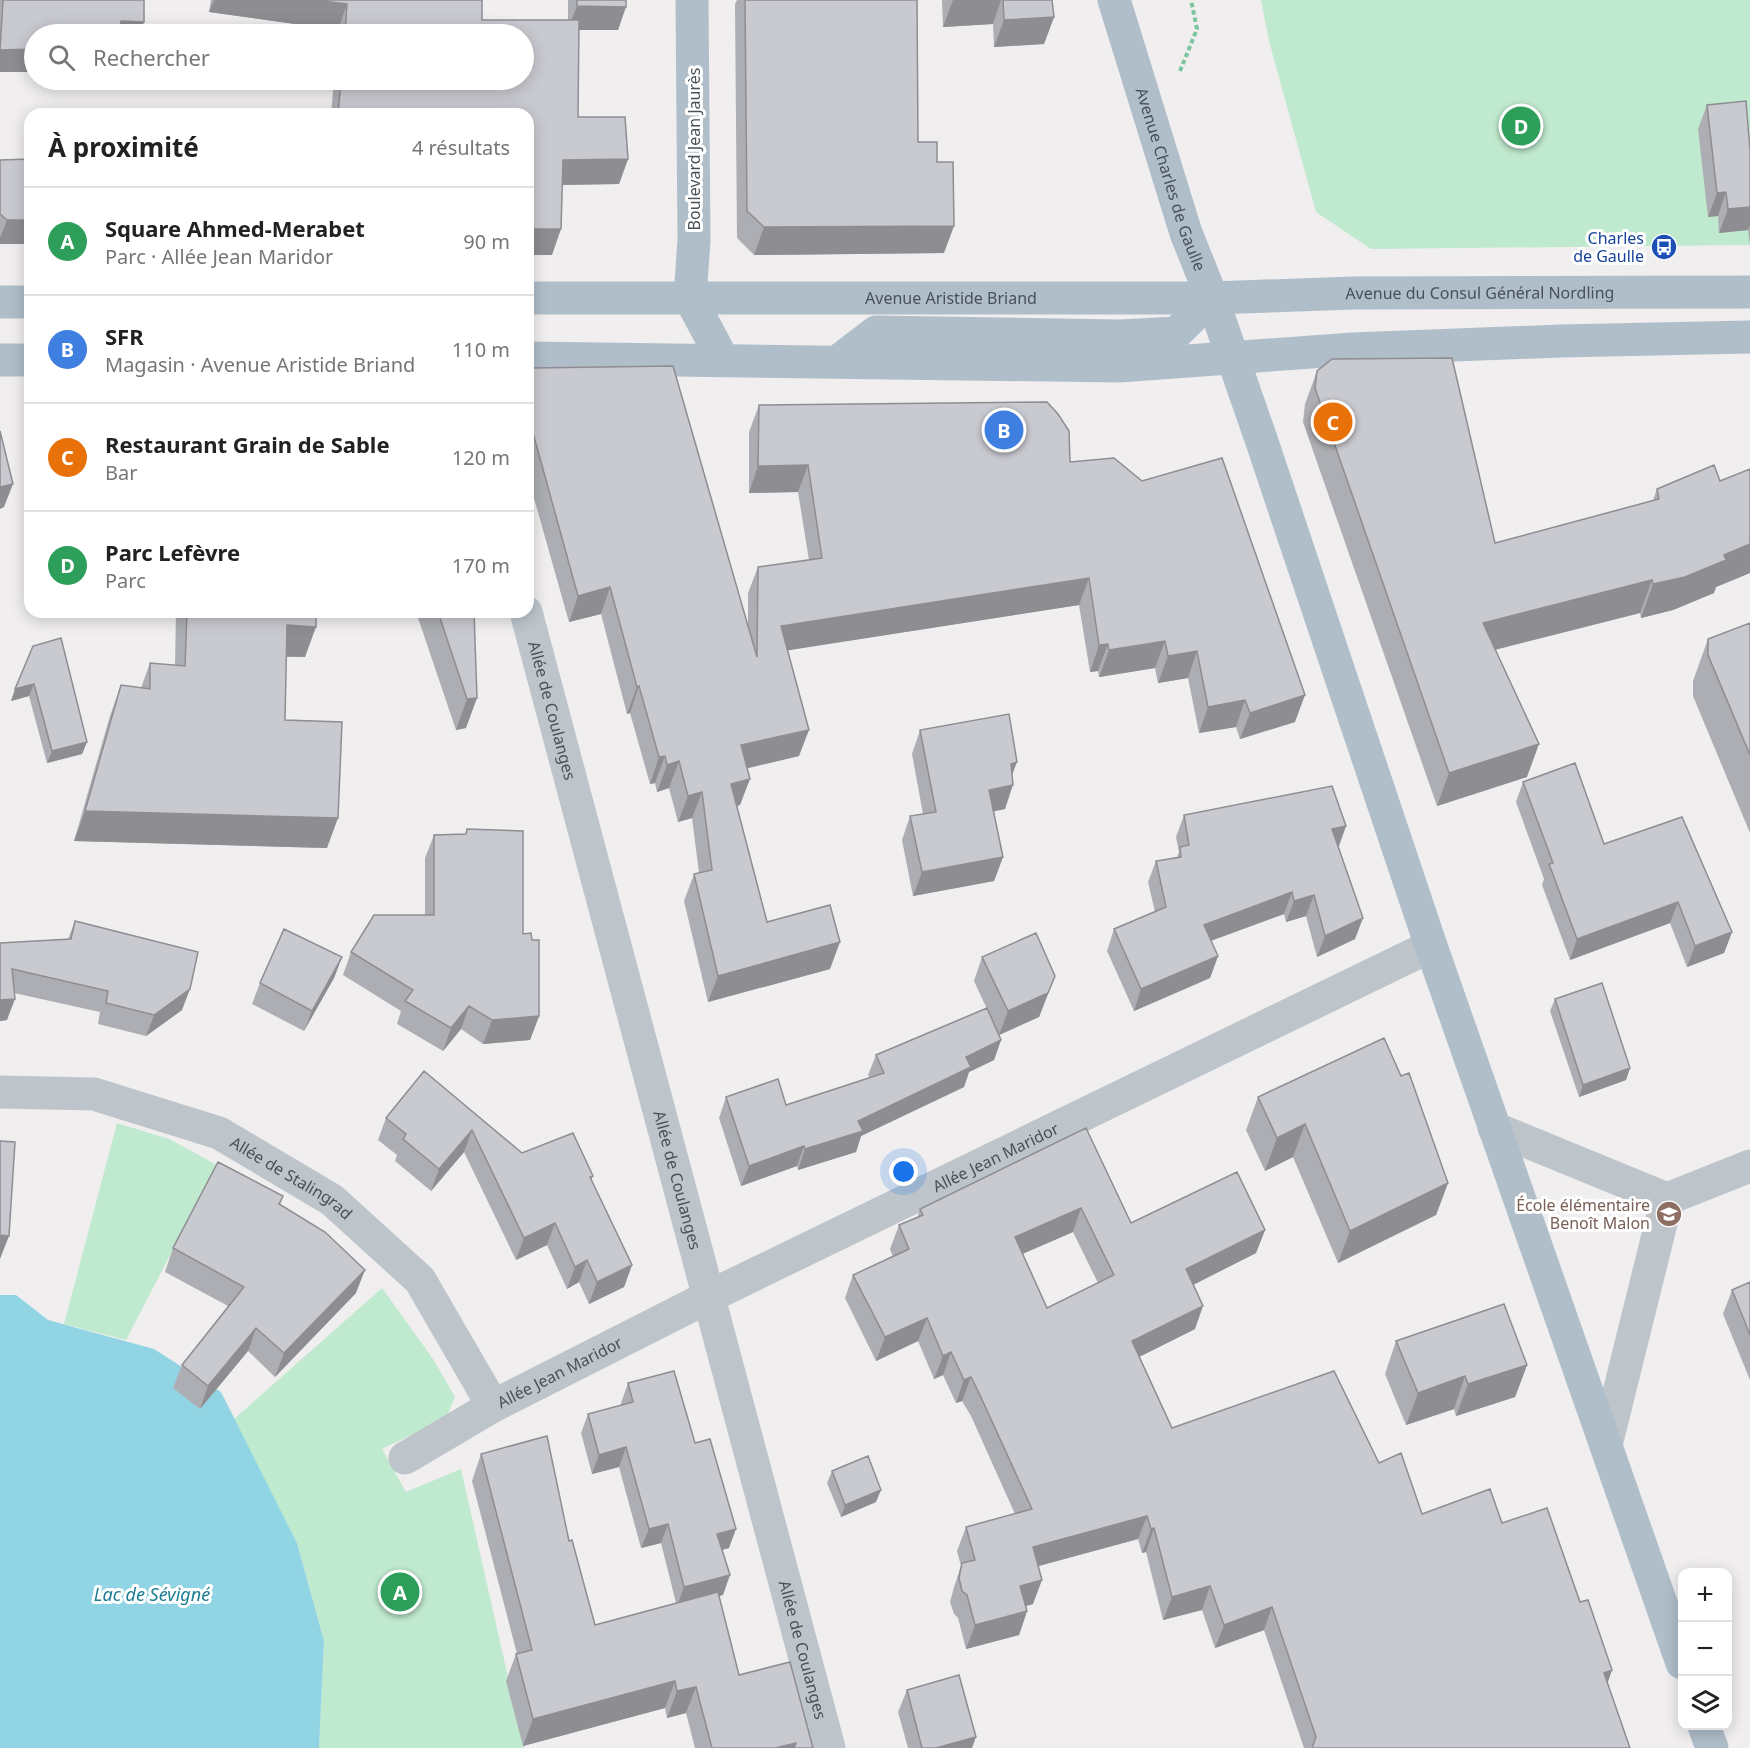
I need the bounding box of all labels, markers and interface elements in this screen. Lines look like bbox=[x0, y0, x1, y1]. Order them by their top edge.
search box bbox=[24, 24, 534, 90]
icon: search bbox=[45, 41, 78, 74]
text: Rechercher bbox=[93, 42, 210, 72]
street label: Boulevard Jean Jaurès bbox=[683, 68, 705, 230]
street label: Avenue Charles de Gaulle bbox=[1131, 85, 1211, 274]
pin: D bbox=[1502, 104, 1540, 148]
text: À proximité bbox=[48, 129, 199, 165]
text: 4 résultats bbox=[412, 134, 510, 161]
text: Square Ahmed-Merabet bbox=[105, 213, 365, 243]
place label: Charles de Gaulle bbox=[1573, 227, 1644, 267]
text: A bbox=[61, 228, 74, 255]
text: 90 m bbox=[463, 228, 510, 255]
bus stop icon: Charles de Gaulle bbox=[1649, 232, 1679, 262]
text: Parc · Allée Jean Maridor bbox=[105, 243, 333, 270]
street label: Avenue du Consul Général Nordling bbox=[1345, 281, 1614, 304]
street label: Avenue Aristide Briand bbox=[865, 287, 1037, 309]
text: SFR bbox=[105, 321, 144, 351]
text: B bbox=[61, 336, 74, 363]
text: 110 m bbox=[452, 336, 510, 363]
text: Magasin · Avenue Aristide Briand bbox=[105, 351, 415, 378]
pin: C bbox=[1314, 400, 1352, 444]
pin: B bbox=[984, 408, 1024, 452]
text: Restaurant Grain de Sable bbox=[105, 429, 390, 459]
text: C bbox=[61, 444, 74, 471]
text: 120 m bbox=[452, 444, 510, 471]
text: Bar bbox=[105, 459, 137, 486]
text: Parc Lefèvre bbox=[105, 537, 240, 567]
text: D bbox=[60, 552, 75, 579]
text: 170 m bbox=[452, 552, 510, 579]
text: Parc bbox=[105, 567, 146, 594]
street label: Allée de Coulanges bbox=[523, 639, 581, 783]
street label: Allée de Coulanges bbox=[648, 1108, 707, 1252]
street label: Allée Jean Maridor bbox=[929, 1117, 1063, 1197]
street label: Allée de Stalingrad bbox=[226, 1131, 357, 1224]
your location bbox=[889, 1157, 918, 1186]
place label: École élémentaire Benoît Malon bbox=[1516, 1194, 1650, 1234]
school or university icon: École élémentaire Benoît Malon bbox=[1654, 1199, 1684, 1229]
street label: Allée Jean Maridor bbox=[493, 1331, 626, 1413]
map controls bbox=[1678, 1568, 1732, 1730]
button: + bbox=[1678, 1568, 1732, 1622]
pin: A bbox=[380, 1570, 420, 1614]
street label: Allée de Coulanges bbox=[774, 1578, 832, 1722]
water label: Lac de Sévigné bbox=[94, 1582, 210, 1606]
button: − bbox=[1678, 1622, 1732, 1676]
button: layers bbox=[1678, 1676, 1732, 1730]

